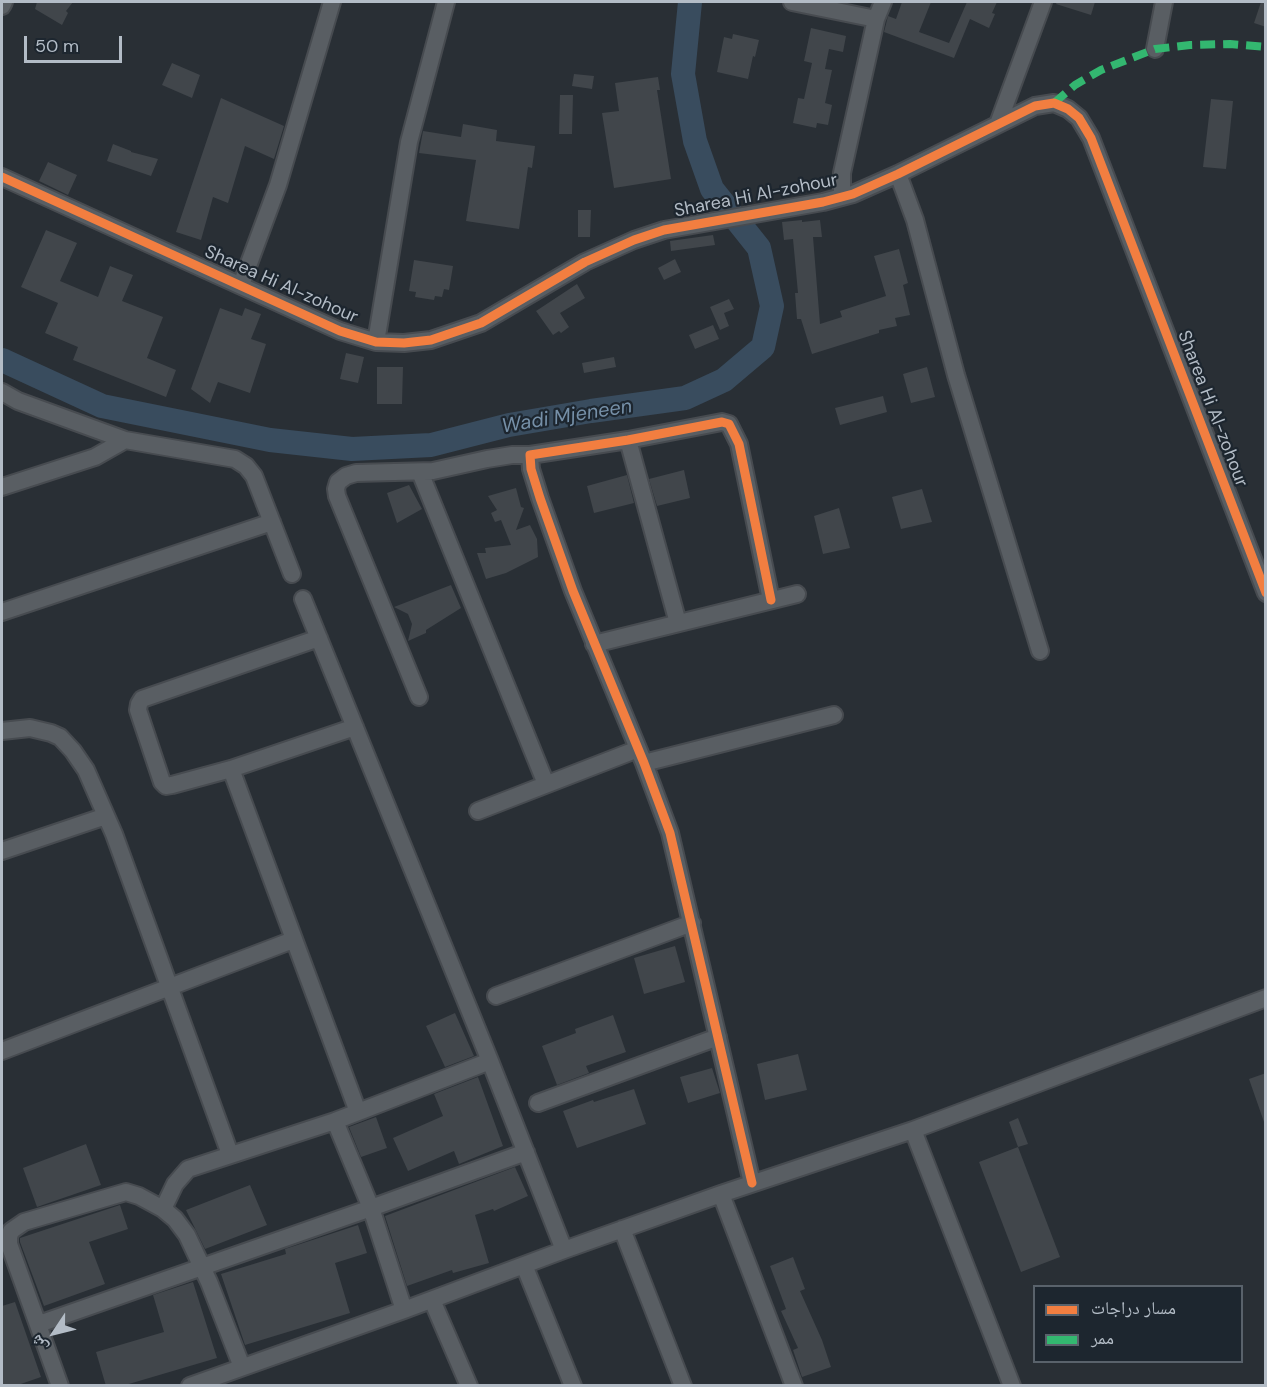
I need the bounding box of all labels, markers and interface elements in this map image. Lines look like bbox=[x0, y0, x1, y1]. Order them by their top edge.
scale bar bbox=[27, 24, 124, 62]
text: 50 m bbox=[35, 34, 79, 58]
street label: Sharea Hi Al-zohour bbox=[673, 170, 839, 222]
street label: Sharea Hi Al-zohour bbox=[201, 241, 361, 329]
street label: Sharea Hi Al-zohour bbox=[1172, 328, 1252, 490]
water label: Wadi Mjeneen bbox=[500, 395, 634, 439]
legend bbox=[1033, 1285, 1243, 1363]
text: مسار دراجات bbox=[1091, 1296, 1176, 1320]
north arrow bbox=[24, 1303, 84, 1363]
text: ممر bbox=[1091, 1326, 1114, 1350]
text: ش bbox=[25, 1331, 52, 1357]

